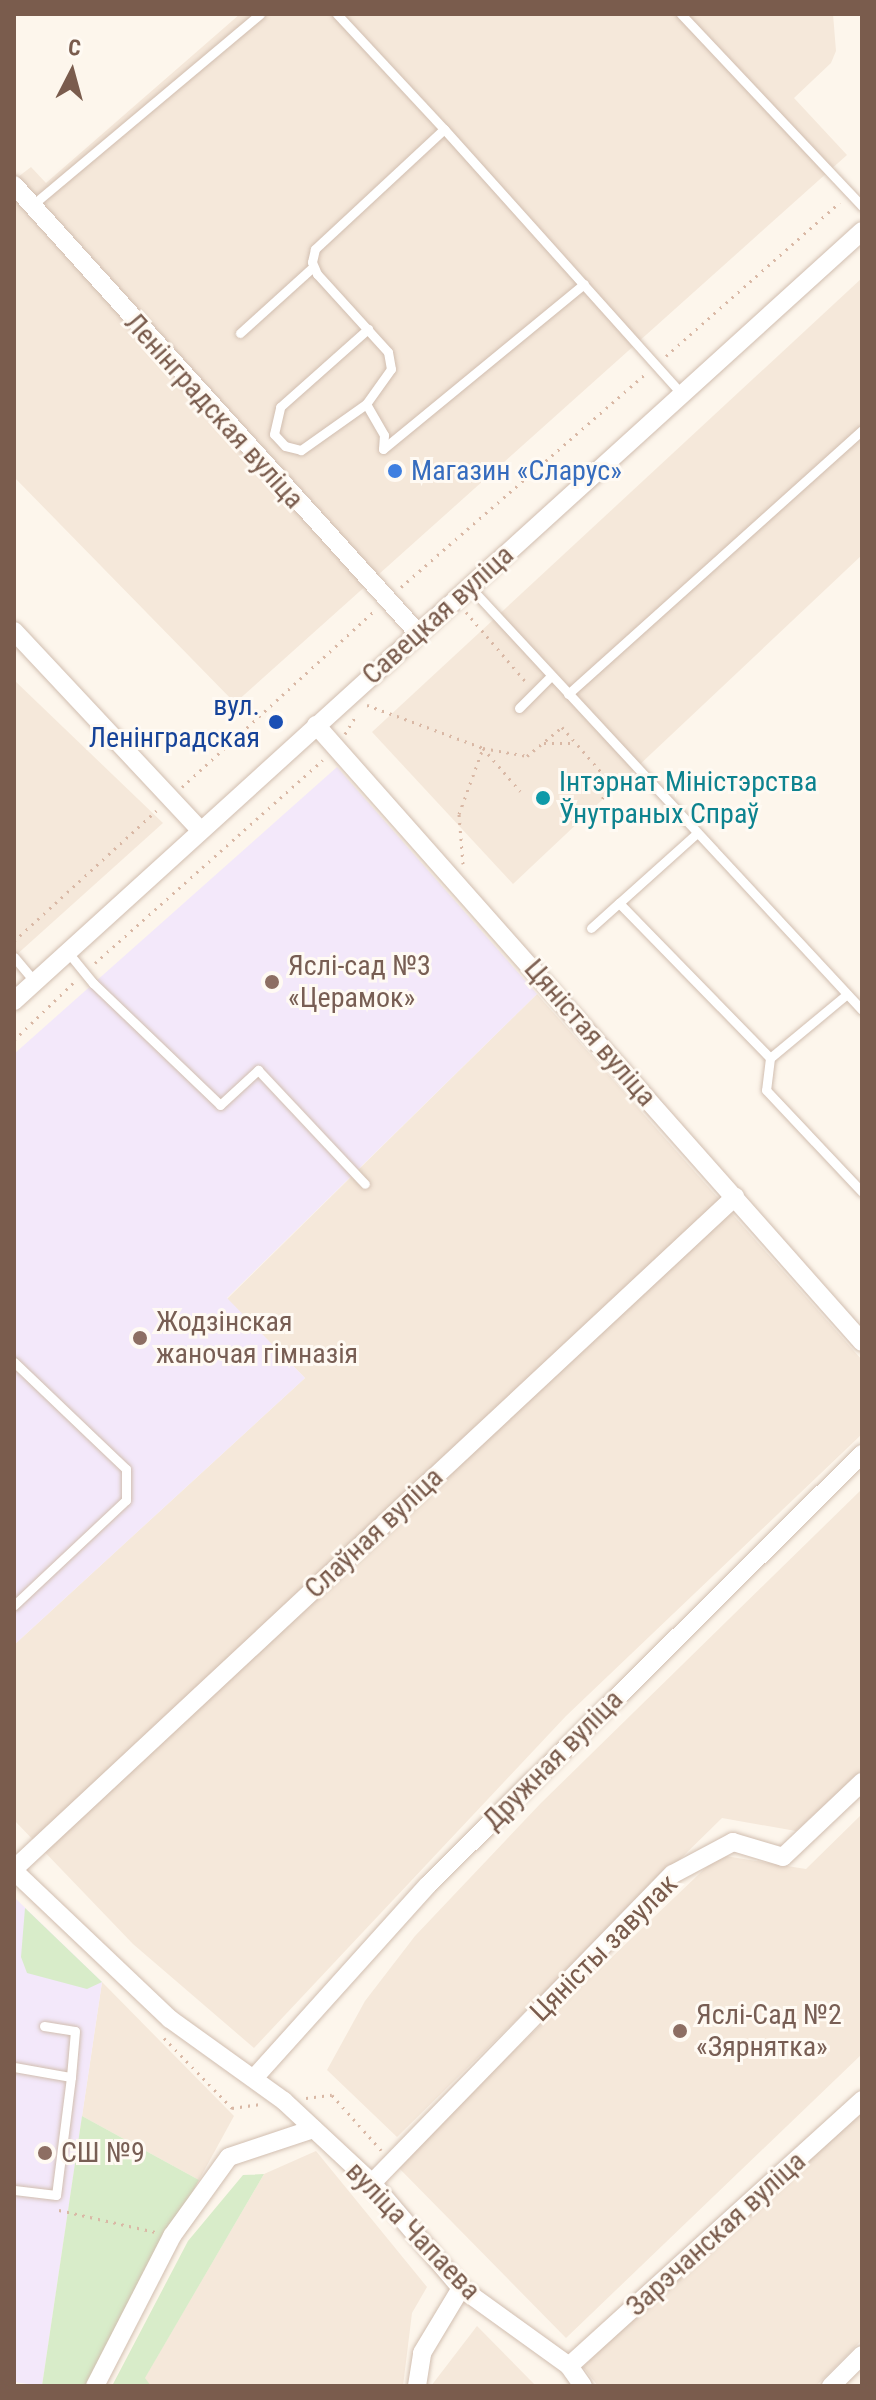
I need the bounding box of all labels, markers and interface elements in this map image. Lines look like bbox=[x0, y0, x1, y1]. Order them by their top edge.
north arrow bbox=[32, 32, 112, 112]
text: С bbox=[67, 35, 82, 61]
street label: Ленінградская вуліца bbox=[117, 306, 311, 516]
place label: Магазин «Сларус» bbox=[411, 454, 622, 488]
marker: Магазин «Сларус» bbox=[386, 462, 404, 480]
street label: Савецкая вуліца bbox=[355, 538, 521, 692]
place label: вул. Ленінградская bbox=[89, 689, 260, 755]
marker: вул. Ленінградская bbox=[267, 713, 285, 731]
place label: Інтэрнат Міністэрства Ўнутраных Спраў bbox=[559, 765, 817, 831]
marker: Інтэрнат Міністэрства Ўнутраных Спраў bbox=[534, 789, 552, 807]
place label: Яслі-сад №3 «Церамок» bbox=[288, 949, 431, 1015]
street label: Цяністая вуліца bbox=[517, 953, 663, 1113]
marker: Яслі-сад №3 «Церамок» bbox=[263, 973, 281, 991]
place label: Жодзінская жаночая гімназія bbox=[156, 1305, 358, 1371]
marker: Жодзінская жаночая гімназія bbox=[131, 1329, 149, 1347]
street label: Слаўная вуліца bbox=[298, 1461, 450, 1605]
street label: Дружная вуліца bbox=[476, 1683, 630, 1837]
street label: Цяністы завулак bbox=[523, 1867, 685, 2029]
place label: Яслі-Сад №2 «Зярнятка» bbox=[696, 1998, 842, 2064]
marker: Яслі-Сад №2 «Зярнятка» bbox=[671, 2022, 689, 2040]
place label: СШ №9 bbox=[61, 2136, 145, 2170]
marker: СШ №9 bbox=[36, 2144, 54, 2162]
street label: Зарэчанская вуліца bbox=[619, 2145, 813, 2323]
street label: вуліца Чапаева bbox=[339, 2155, 487, 2307]

